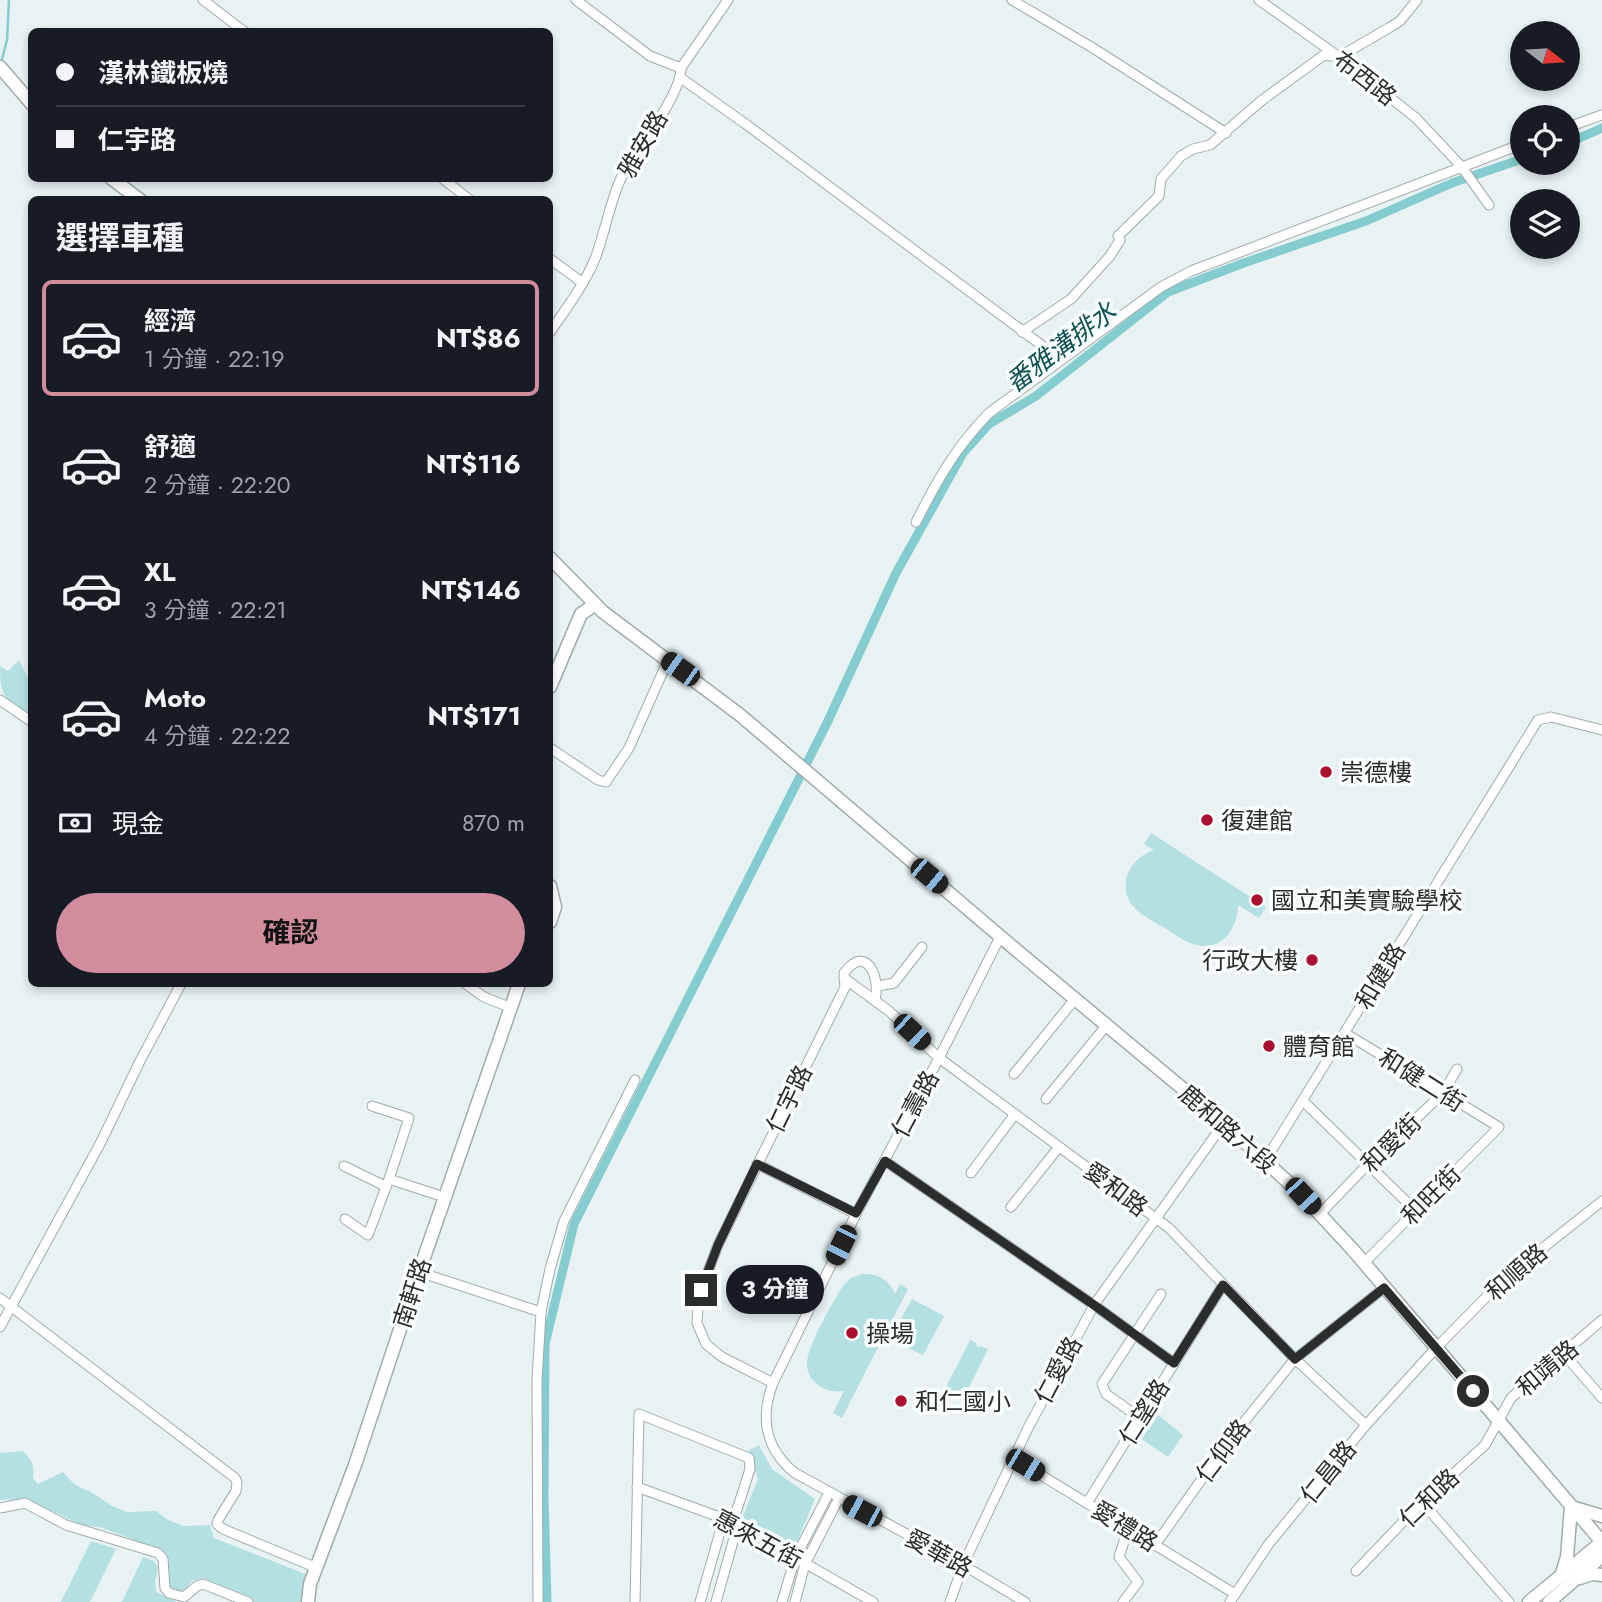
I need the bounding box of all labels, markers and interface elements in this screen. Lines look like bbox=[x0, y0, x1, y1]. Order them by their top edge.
north arrow bbox=[1510, 21, 1580, 91]
map controls bbox=[1510, 21, 1580, 259]
street label: 布西路 bbox=[1326, 42, 1404, 114]
text: 漢林鐵板燒 bbox=[98, 54, 228, 92]
street label: 雅安路 bbox=[610, 104, 676, 184]
button: locate bbox=[1510, 105, 1580, 175]
text: 仁宇路 bbox=[98, 121, 176, 159]
button: layers bbox=[1510, 189, 1580, 259]
text: 選擇車種 bbox=[56, 215, 184, 261]
water label: 番雅溝排水 bbox=[998, 292, 1125, 401]
text: 經濟 bbox=[144, 302, 196, 340]
icon: car bbox=[60, 307, 123, 370]
text: NT$86 bbox=[436, 319, 521, 357]
text: 1 分鐘 · 22:19 bbox=[144, 342, 285, 376]
text: 舒適 bbox=[144, 428, 196, 466]
icon: car bbox=[60, 433, 123, 496]
text: NT$116 bbox=[426, 445, 521, 483]
text: 2 分鐘 · 22:20 bbox=[144, 468, 291, 502]
text: XL bbox=[144, 553, 176, 591]
icon: car bbox=[60, 559, 123, 622]
text: NT$146 bbox=[421, 571, 521, 609]
text: 3 分鐘 · 22:21 bbox=[144, 593, 287, 627]
car bbox=[657, 648, 704, 690]
text: Moto bbox=[144, 679, 206, 717]
icon: car bbox=[60, 685, 123, 748]
text: NT$171 bbox=[427, 697, 521, 735]
text: 4 分鐘 · 22:22 bbox=[144, 719, 290, 753]
place label: 崇德樓 bbox=[1340, 755, 1412, 790]
marker: 崇德樓 bbox=[1318, 764, 1334, 780]
place label: 復建館 bbox=[1221, 803, 1293, 838]
icon: cash bbox=[56, 804, 94, 842]
text: 現金 bbox=[112, 805, 164, 843]
text: 870 m bbox=[462, 806, 525, 840]
marker: 復建館 bbox=[1199, 812, 1215, 828]
car bbox=[907, 854, 952, 898]
place label: 國立和美實驗學校 bbox=[1271, 883, 1463, 918]
marker: 國立和美實驗學校 bbox=[1249, 892, 1265, 908]
button: 確認 bbox=[56, 893, 525, 973]
street label: 和健路 bbox=[1346, 936, 1414, 1016]
place label: 行政大樓 bbox=[1202, 943, 1298, 978]
marker: 行政大樓 bbox=[1304, 952, 1320, 968]
car bbox=[890, 1010, 935, 1054]
place label: 體育館 bbox=[1283, 1029, 1355, 1064]
marker: 體育館 bbox=[1261, 1038, 1277, 1054]
street label: 和健二街 bbox=[1372, 1040, 1472, 1120]
street label: 仁宇路 bbox=[757, 1059, 821, 1139]
street label: 仁壽路 bbox=[883, 1064, 947, 1144]
street label: 鹿和路六段 bbox=[1171, 1076, 1285, 1182]
street label: 和愛街 bbox=[1353, 1105, 1429, 1181]
street label: 愛和路 bbox=[1077, 1153, 1155, 1225]
street label: 和旺街 bbox=[1393, 1157, 1469, 1233]
car bbox=[1281, 1173, 1326, 1219]
car bbox=[823, 1222, 860, 1268]
street label: 和順路 bbox=[1477, 1235, 1555, 1309]
street label: 南軒路 bbox=[384, 1253, 440, 1333]
callout: 3 分鐘 bbox=[726, 1266, 824, 1314]
text: 3 分鐘 bbox=[741, 1272, 809, 1306]
route end bbox=[685, 1274, 717, 1306]
place label: 操場 bbox=[866, 1316, 914, 1351]
marker: 操場 bbox=[844, 1325, 860, 1341]
street label: 仁愛路 bbox=[1026, 1330, 1090, 1410]
street label: 和靖路 bbox=[1508, 1331, 1586, 1405]
street label: 仁望路 bbox=[1110, 1372, 1178, 1452]
route start bbox=[1457, 1375, 1489, 1407]
place label: 和仁國小 bbox=[915, 1384, 1011, 1419]
marker: 和仁國小 bbox=[893, 1393, 909, 1409]
street label: 仁仰路 bbox=[1187, 1412, 1259, 1490]
street label: 仁昌路 bbox=[1292, 1433, 1364, 1511]
car bbox=[1002, 1445, 1049, 1485]
street label: 仁和路 bbox=[1391, 1460, 1467, 1536]
car bbox=[839, 1492, 886, 1530]
street label: 愛禮路 bbox=[1085, 1492, 1165, 1560]
street label: 惠來五街 bbox=[707, 1501, 809, 1577]
street label: 愛華路 bbox=[899, 1520, 979, 1586]

